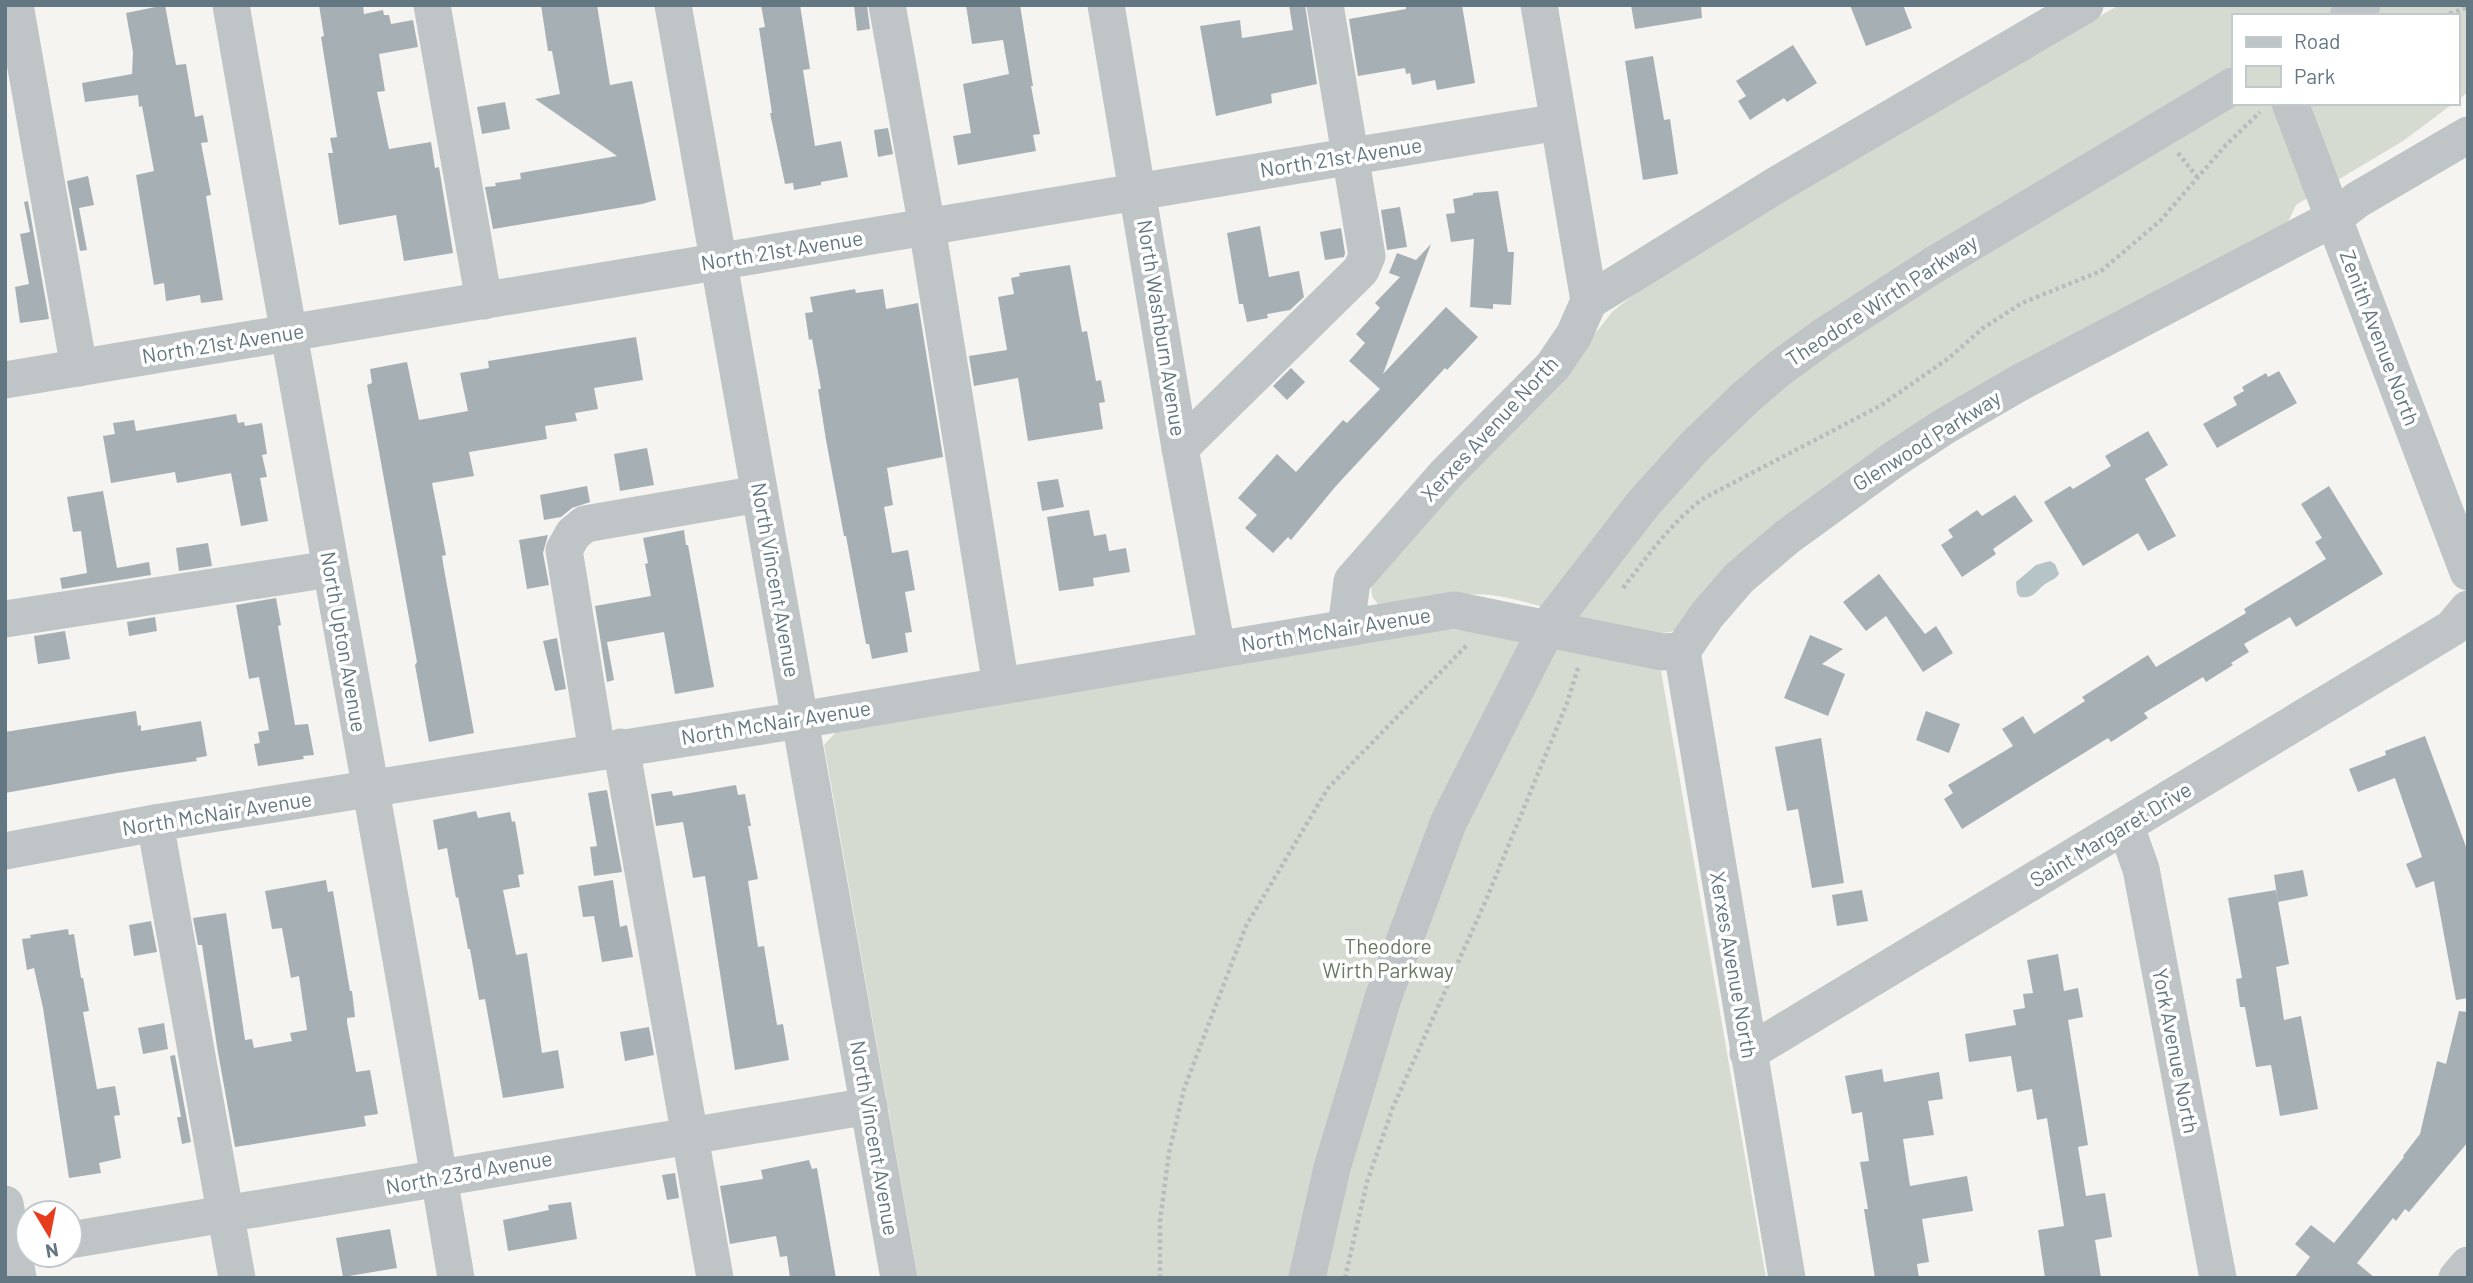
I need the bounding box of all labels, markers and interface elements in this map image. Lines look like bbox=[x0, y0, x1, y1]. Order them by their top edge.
legend bbox=[2232, 14, 2459, 105]
text: Road bbox=[2294, 28, 2340, 53]
text: Park bbox=[2294, 63, 2335, 88]
street label: North 21st Avenue bbox=[1258, 131, 1424, 182]
street label: North Washburn Avenue bbox=[1133, 218, 1192, 438]
street label: North 21st Avenue bbox=[699, 224, 865, 275]
street label: Theodore Wirth Parkway bbox=[1781, 228, 1982, 371]
street label: Zenith Avenue North bbox=[2335, 246, 2425, 429]
street label: North 21st Avenue bbox=[140, 317, 306, 368]
street label: Xerxes Avenue North bbox=[1415, 350, 1563, 506]
street label: Glenwood Parkway bbox=[1848, 384, 2005, 495]
street label: North Vincent Avenue bbox=[747, 480, 806, 679]
street label: North Upton Avenue bbox=[316, 549, 373, 734]
street label: North McNair Avenue bbox=[1239, 601, 1432, 656]
street label: North McNair Avenue bbox=[679, 694, 872, 749]
street label: Saint Margaret Drive bbox=[2025, 776, 2195, 892]
street label: North McNair Avenue bbox=[120, 785, 313, 840]
street label: Xerxes Avenue North bbox=[1706, 869, 1763, 1060]
park label: Theodore Wirth Parkway bbox=[1322, 933, 1454, 982]
street label: York Avenue North bbox=[2148, 966, 2205, 1136]
street label: North Vincent Avenue bbox=[846, 1038, 905, 1237]
street label: North 23rd Avenue bbox=[384, 1145, 554, 1198]
north arrow bbox=[14, 1199, 84, 1269]
text: N bbox=[44, 1239, 60, 1264]

